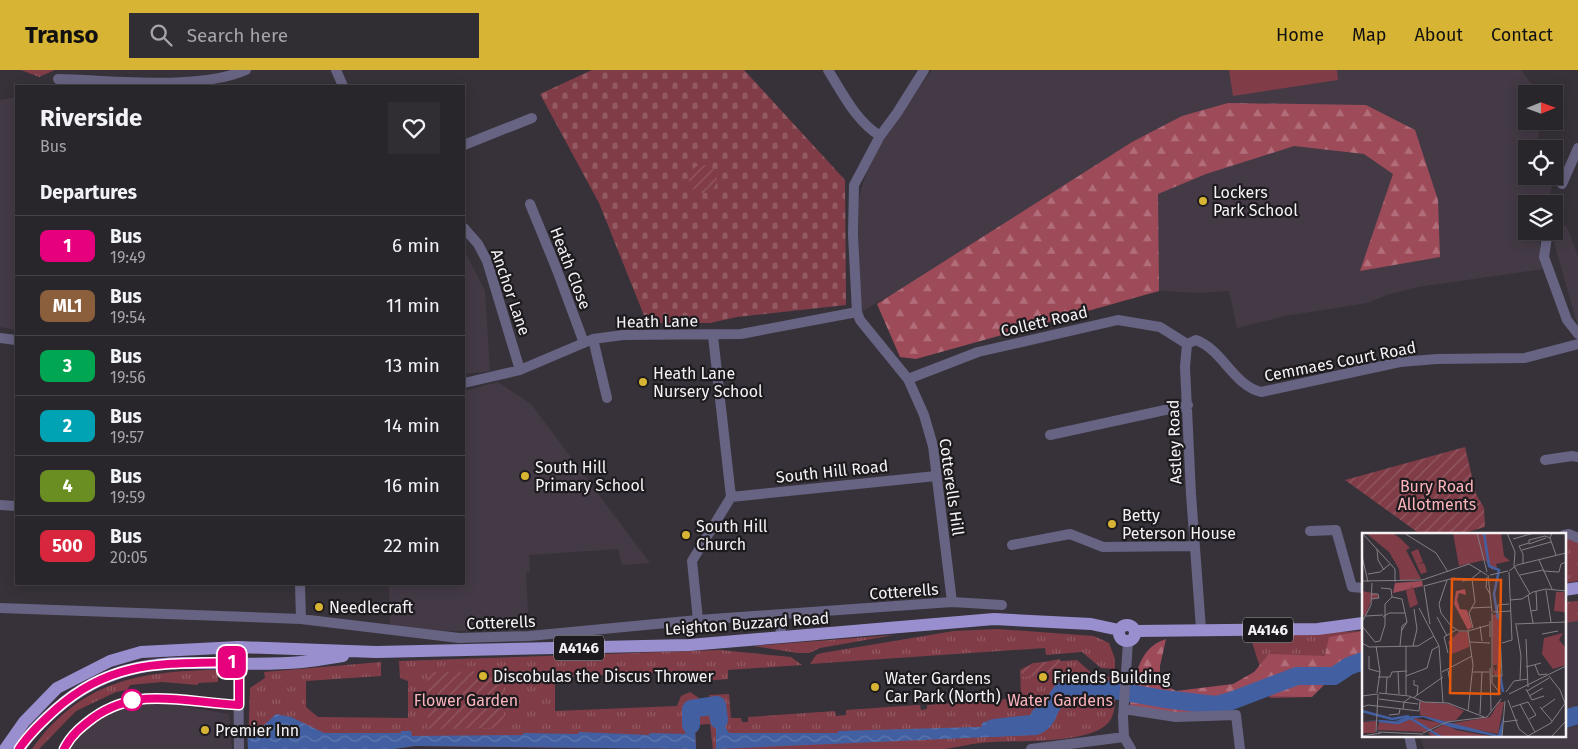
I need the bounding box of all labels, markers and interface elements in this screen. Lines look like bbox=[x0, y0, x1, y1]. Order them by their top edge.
search box bbox=[129, 13, 479, 58]
text: Transo bbox=[25, 21, 99, 49]
icon: search bbox=[147, 21, 175, 49]
text: Search here bbox=[187, 24, 288, 47]
text: Home bbox=[1276, 24, 1324, 46]
text: Map bbox=[1352, 24, 1386, 46]
text: About bbox=[1414, 24, 1463, 46]
text: Contact bbox=[1491, 24, 1553, 46]
north arrow bbox=[1518, 85, 1562, 130]
map controls bbox=[1518, 85, 1563, 240]
button: heart bbox=[388, 102, 440, 154]
text: Riverside bbox=[40, 104, 142, 132]
text: Bus bbox=[40, 137, 67, 156]
button: locate bbox=[1518, 140, 1563, 185]
text: Departures bbox=[40, 181, 137, 204]
place label: Lockers Park School bbox=[1213, 183, 1298, 220]
marker: Lockers Park School bbox=[1197, 195, 1209, 207]
button: layers bbox=[1518, 195, 1563, 240]
street label: Heath Close bbox=[546, 224, 595, 312]
text: Bus bbox=[110, 225, 142, 248]
text: 6 min bbox=[392, 234, 440, 257]
text: 1 bbox=[63, 235, 72, 257]
street label: Anchor Lane bbox=[487, 247, 534, 338]
text: 19:49 bbox=[110, 248, 146, 267]
text: Bus bbox=[110, 285, 142, 308]
text: 11 min bbox=[386, 294, 440, 317]
text: ML1 bbox=[53, 295, 82, 317]
street label: Collett Road bbox=[999, 302, 1089, 341]
text: 19:54 bbox=[110, 308, 146, 327]
street label: Heath Lane bbox=[616, 311, 698, 332]
street label: Cemmaes Court Road bbox=[1263, 337, 1418, 386]
text: Bus bbox=[110, 345, 142, 368]
text: 13 min bbox=[384, 354, 440, 377]
text: 3 bbox=[63, 355, 72, 377]
place label: Heath Lane Nursery School bbox=[653, 364, 763, 401]
text: 19:56 bbox=[110, 368, 146, 387]
marker: Heath Lane Nursery School bbox=[637, 376, 649, 388]
street label: Astley Road bbox=[1164, 399, 1185, 485]
text: Bus bbox=[110, 405, 142, 428]
text: 14 min bbox=[384, 414, 440, 437]
text: 2 bbox=[63, 415, 72, 437]
text: 19:57 bbox=[110, 428, 144, 447]
street label: Cotterells Hill bbox=[935, 437, 968, 537]
street label: South Hill Road bbox=[775, 456, 889, 487]
place label: South Hill Primary School bbox=[535, 458, 645, 495]
text: Bus bbox=[110, 465, 142, 488]
marker: South Hill Primary School bbox=[519, 470, 531, 482]
text: 16 min bbox=[384, 474, 440, 497]
text: 4 bbox=[62, 475, 73, 497]
park label: Bury Road Allotments bbox=[1398, 477, 1476, 514]
text: 19:59 bbox=[110, 488, 145, 507]
place label: Betty Peterson House bbox=[1122, 506, 1236, 543]
place label: South Hill Church bbox=[696, 517, 768, 554]
marker: Betty Peterson House bbox=[1106, 518, 1118, 530]
text: Bus bbox=[110, 525, 142, 548]
marker: South Hill Church bbox=[680, 529, 692, 541]
inset map bbox=[1362, 533, 1566, 736]
text: 22 min bbox=[383, 534, 440, 557]
text: 500 bbox=[52, 535, 83, 557]
text: 20:05 bbox=[110, 548, 148, 567]
street label: Cotterells bbox=[869, 580, 939, 603]
place label: Needlecraft bbox=[329, 598, 414, 617]
marker: Needlecraft bbox=[313, 601, 325, 613]
street label: Leighton Buzzard Road bbox=[664, 608, 830, 639]
street label: Cotterells bbox=[466, 612, 536, 633]
road number: A4146 bbox=[1243, 618, 1293, 642]
road number: A4146 bbox=[554, 636, 604, 660]
line badge: 1 bbox=[216, 646, 248, 678]
text: 1 bbox=[228, 651, 236, 673]
place label: Discobulas the Discus Thrower bbox=[493, 667, 714, 686]
place label: Friends Building bbox=[1053, 668, 1171, 687]
place label: Water Gardens Car Park (North) bbox=[885, 669, 1001, 706]
marker: Discobulas the Discus Thrower bbox=[477, 670, 489, 682]
marker: Friends Building bbox=[1037, 671, 1049, 683]
marker: Water Gardens Car Park (North) bbox=[869, 681, 881, 693]
unlabelled marker bbox=[121, 689, 143, 711]
park label: Flower Garden bbox=[414, 691, 518, 710]
park label: Water Gardens bbox=[1007, 691, 1113, 710]
place label: Premier Inn bbox=[215, 721, 299, 740]
marker: Premier Inn bbox=[199, 724, 211, 736]

